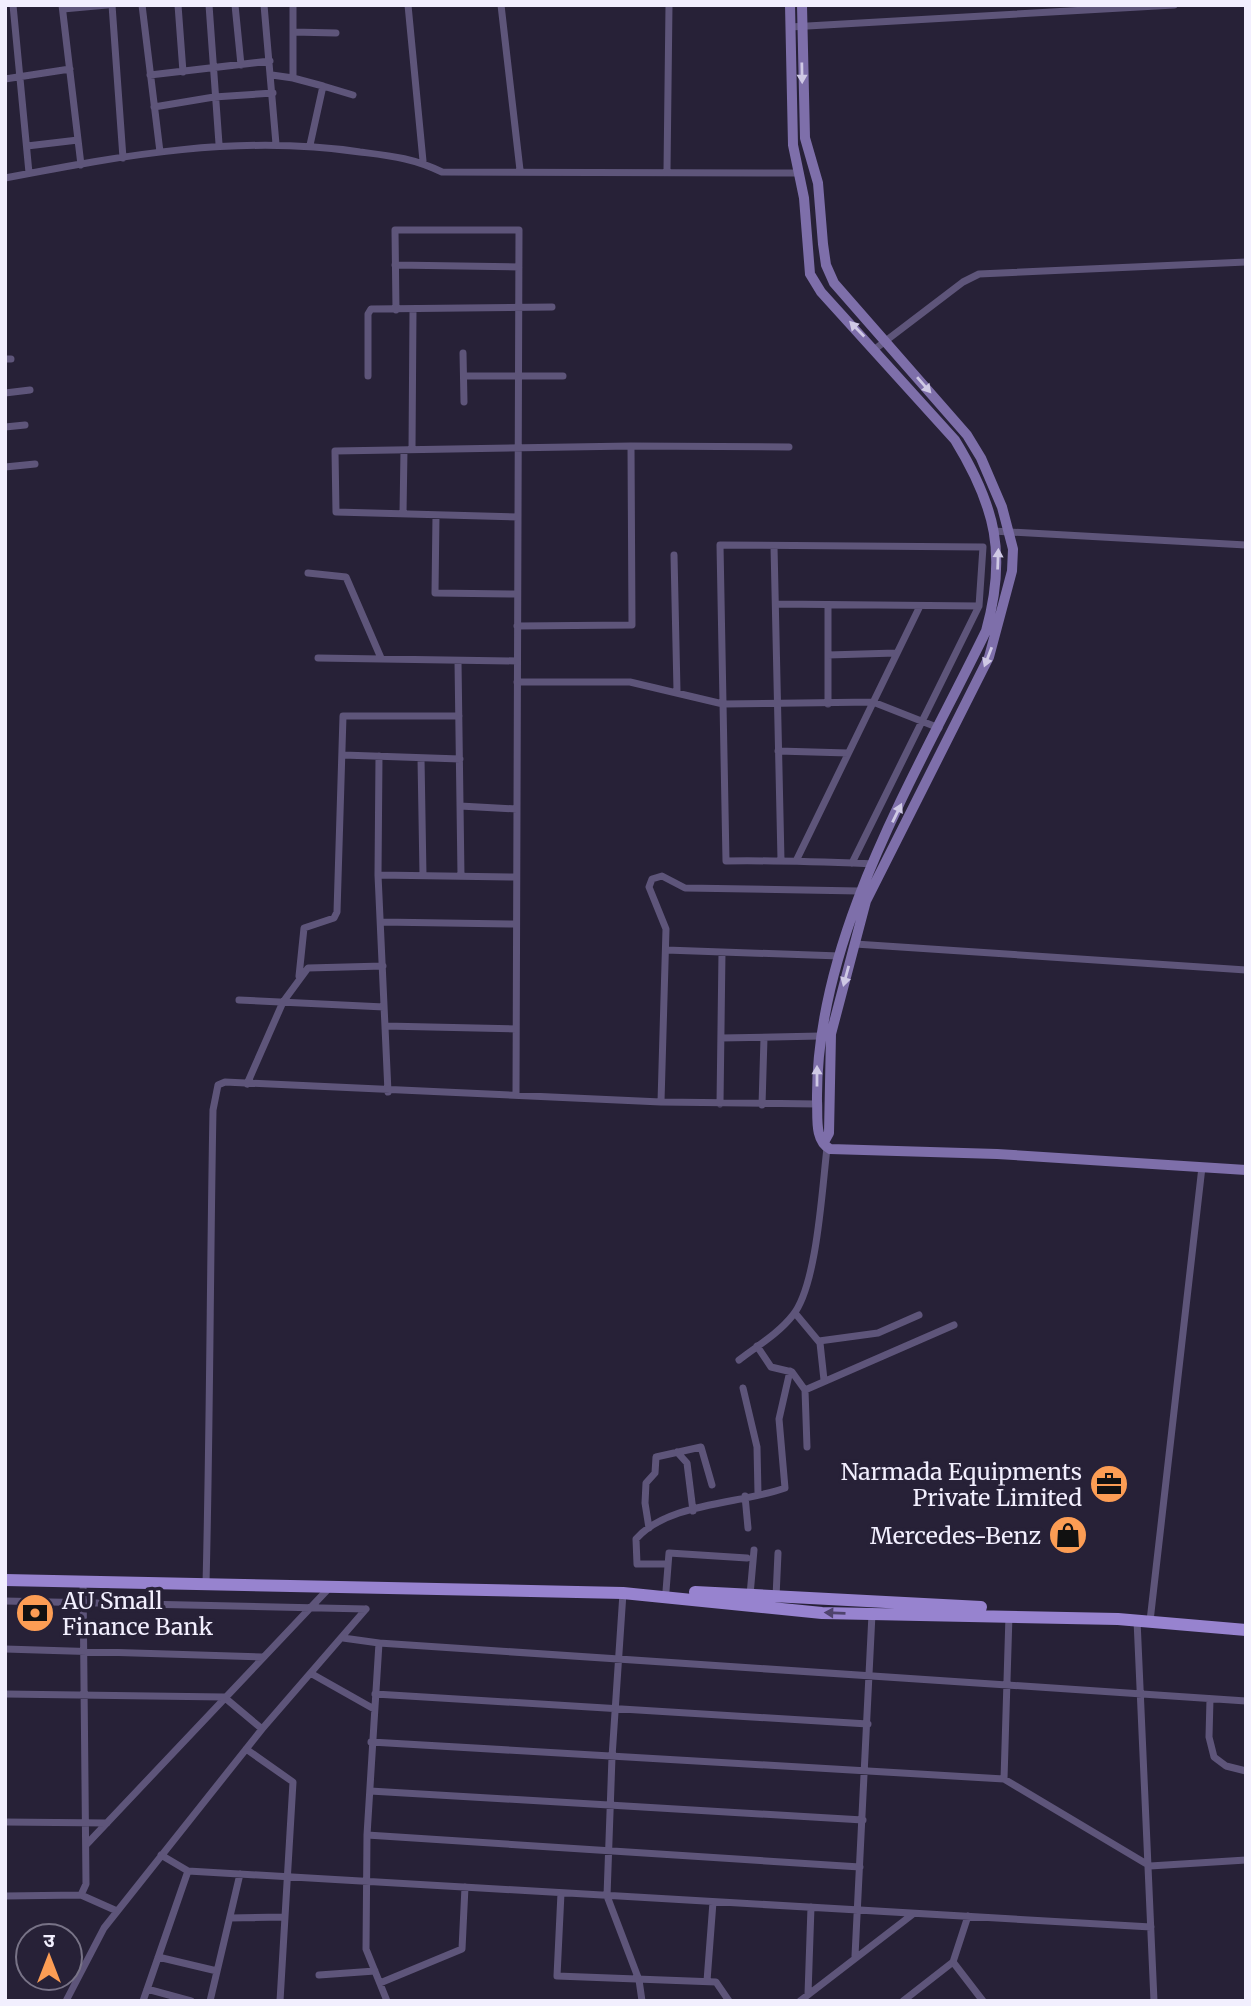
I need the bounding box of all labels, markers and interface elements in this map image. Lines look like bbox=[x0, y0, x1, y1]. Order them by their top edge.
one-way arrow bbox=[797, 63, 808, 85]
one-way arrow bbox=[849, 321, 865, 338]
one-way arrow bbox=[916, 377, 931, 394]
one-way arrow bbox=[992, 548, 1003, 570]
one-way arrow bbox=[982, 647, 993, 668]
one-way arrow bbox=[892, 803, 903, 823]
one-way arrow bbox=[840, 965, 851, 987]
one-way arrow bbox=[811, 1065, 823, 1087]
place label: Narmada Equipments Private Limited bbox=[841, 1457, 1082, 1512]
office icon: Narmada Equipments Private Limited bbox=[1088, 1463, 1130, 1505]
shop icon: Mercedes-Benz bbox=[1047, 1514, 1089, 1556]
place label: Mercedes-Benz bbox=[870, 1521, 1041, 1550]
place label: AU Small Finance Bank bbox=[61, 1586, 213, 1641]
bank icon: AU Small Finance Bank bbox=[14, 1592, 56, 1634]
one-way arrow bbox=[824, 1608, 846, 1619]
north arrow bbox=[14, 1922, 84, 1992]
text: उ bbox=[43, 1928, 55, 1952]

